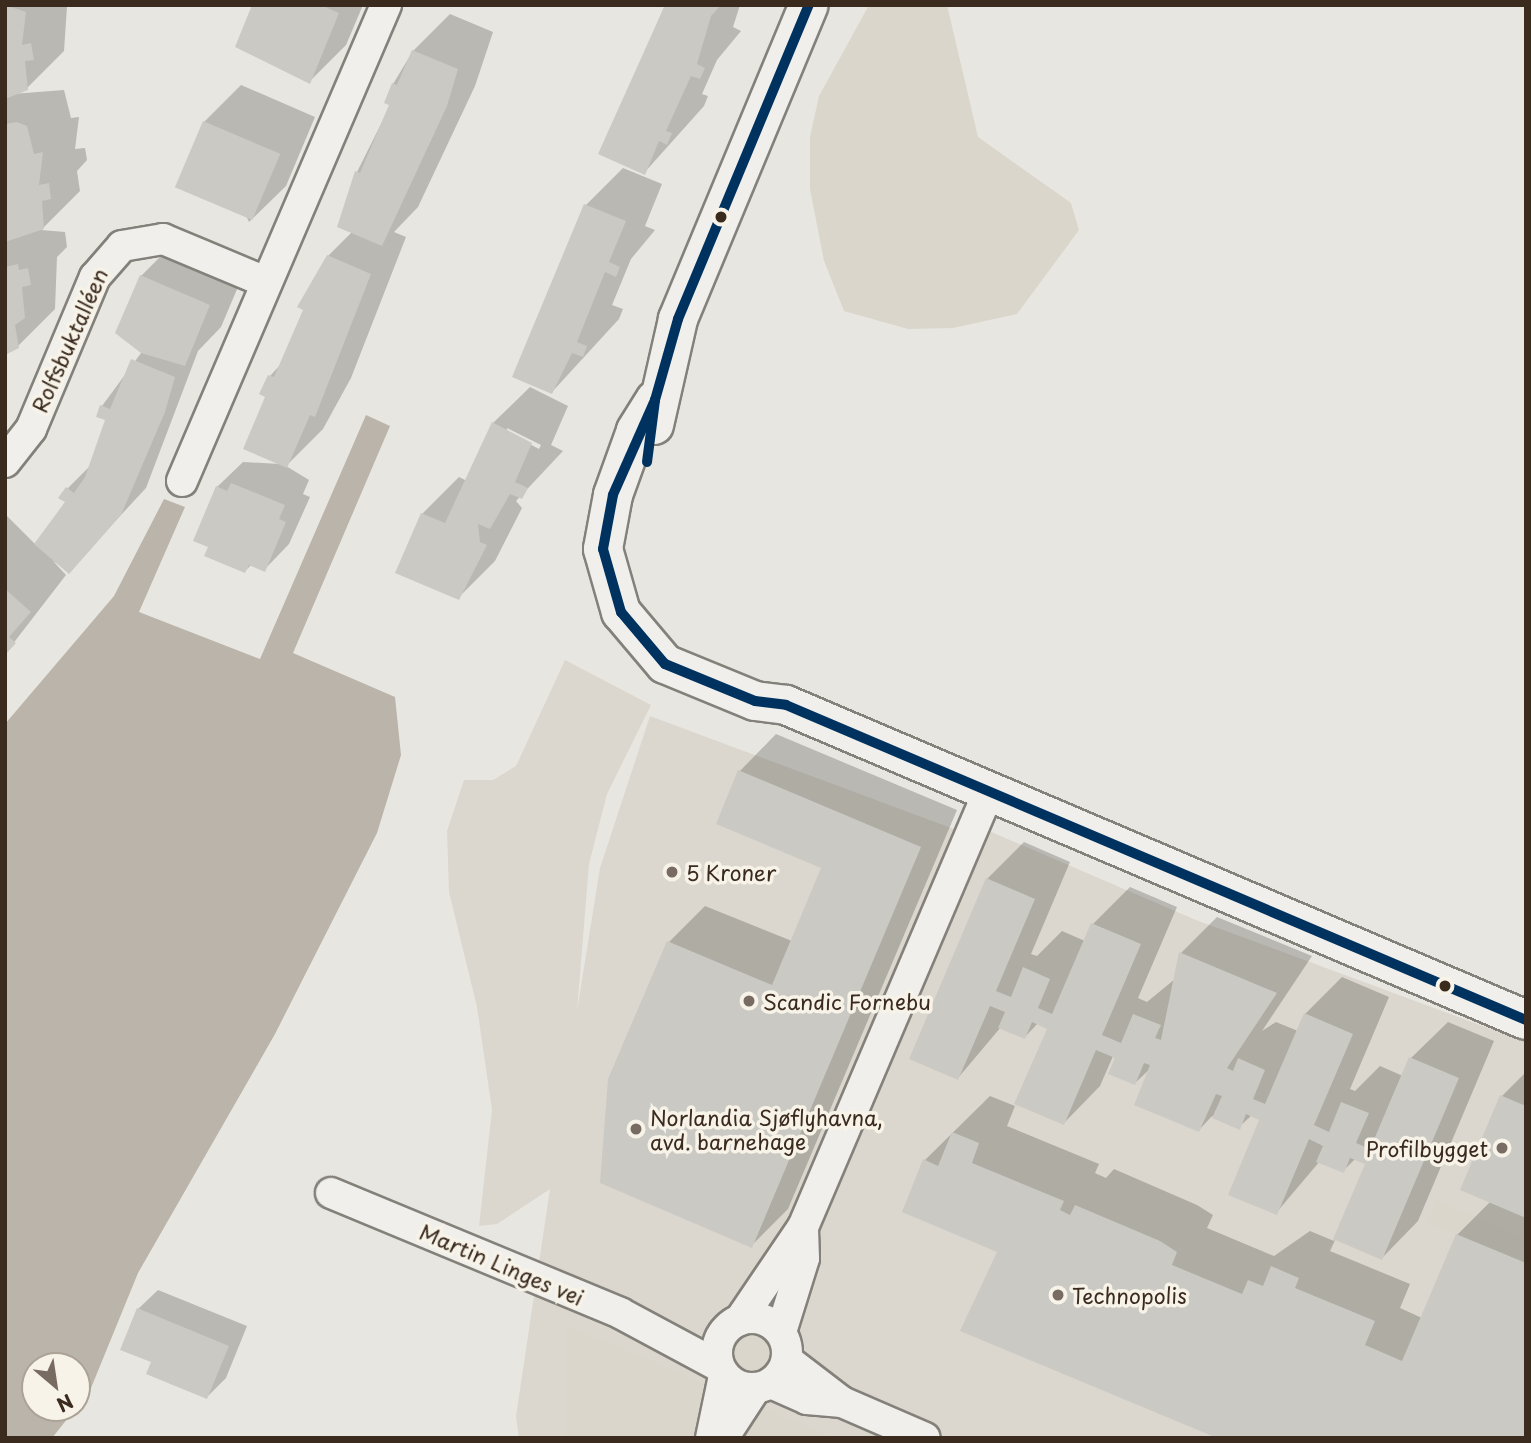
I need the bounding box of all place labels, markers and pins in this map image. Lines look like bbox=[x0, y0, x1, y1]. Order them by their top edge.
unlabelled marker bbox=[714, 210, 728, 224]
place label: 5 Kroner bbox=[686, 859, 776, 885]
marker: 5 Kroner bbox=[664, 864, 680, 880]
unlabelled marker bbox=[1438, 979, 1452, 993]
place label: Scandic Fornebu bbox=[763, 988, 932, 1014]
marker: Scandic Fornebu bbox=[741, 993, 757, 1009]
place label: Norlandia Sjøflyhavna, avd. barnehage bbox=[650, 1104, 883, 1154]
marker: Norlandia Sjøflyhavna, avd. barnehage bbox=[628, 1121, 644, 1137]
place label: Profilbygget bbox=[1366, 1135, 1488, 1161]
marker: Profilbygget bbox=[1494, 1140, 1510, 1156]
place label: Technopolis bbox=[1072, 1282, 1187, 1308]
marker: Technopolis bbox=[1050, 1287, 1066, 1303]

